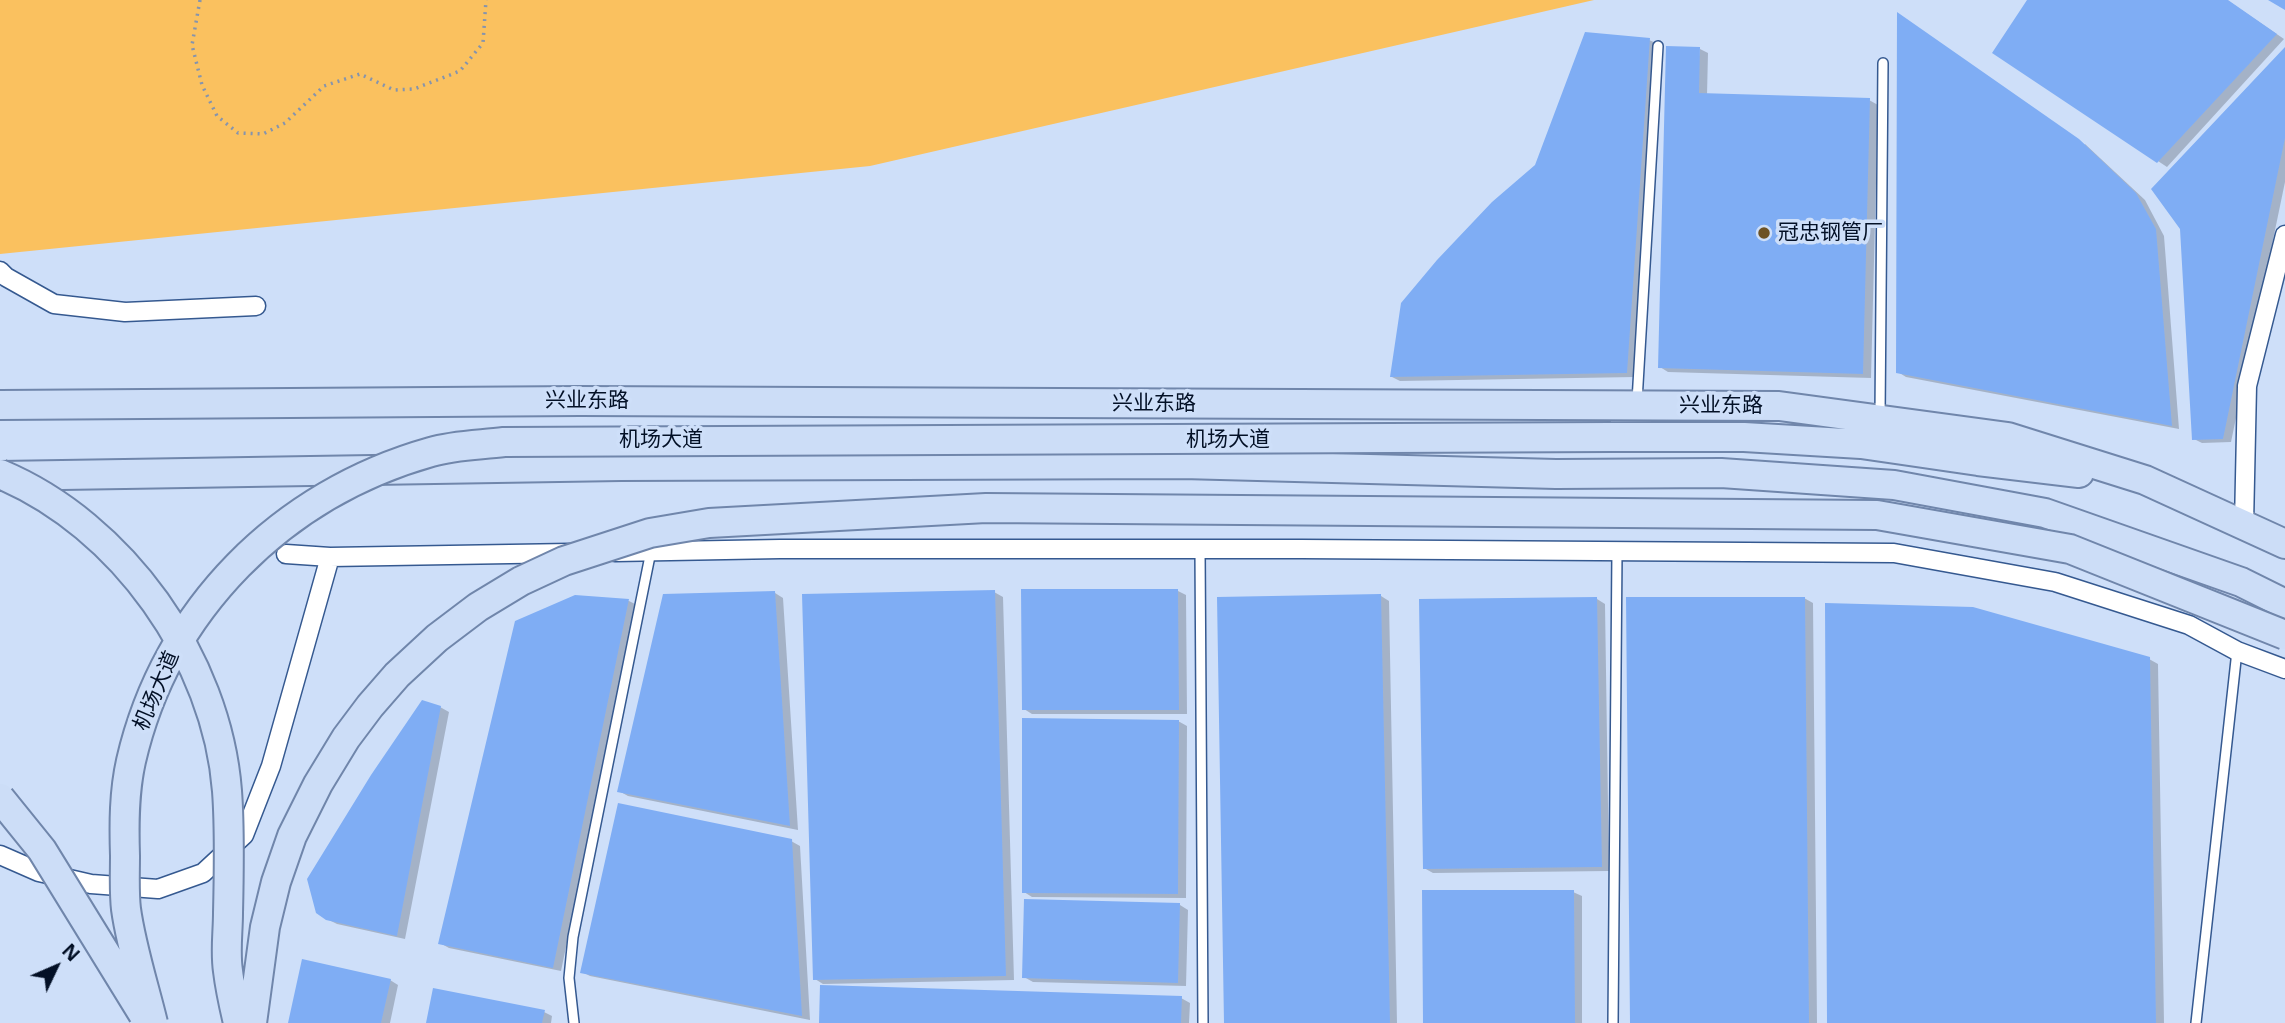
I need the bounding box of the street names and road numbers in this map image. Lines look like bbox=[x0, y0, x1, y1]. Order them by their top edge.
street label: 兴业东路 bbox=[545, 388, 629, 414]
street label: 兴业东路 bbox=[1112, 391, 1196, 417]
street label: 兴业东路 bbox=[1679, 393, 1763, 419]
street label: 机场大道 bbox=[619, 427, 703, 453]
street label: 机场大道 bbox=[1186, 427, 1270, 453]
street label: 机场大道 bbox=[129, 647, 185, 735]

